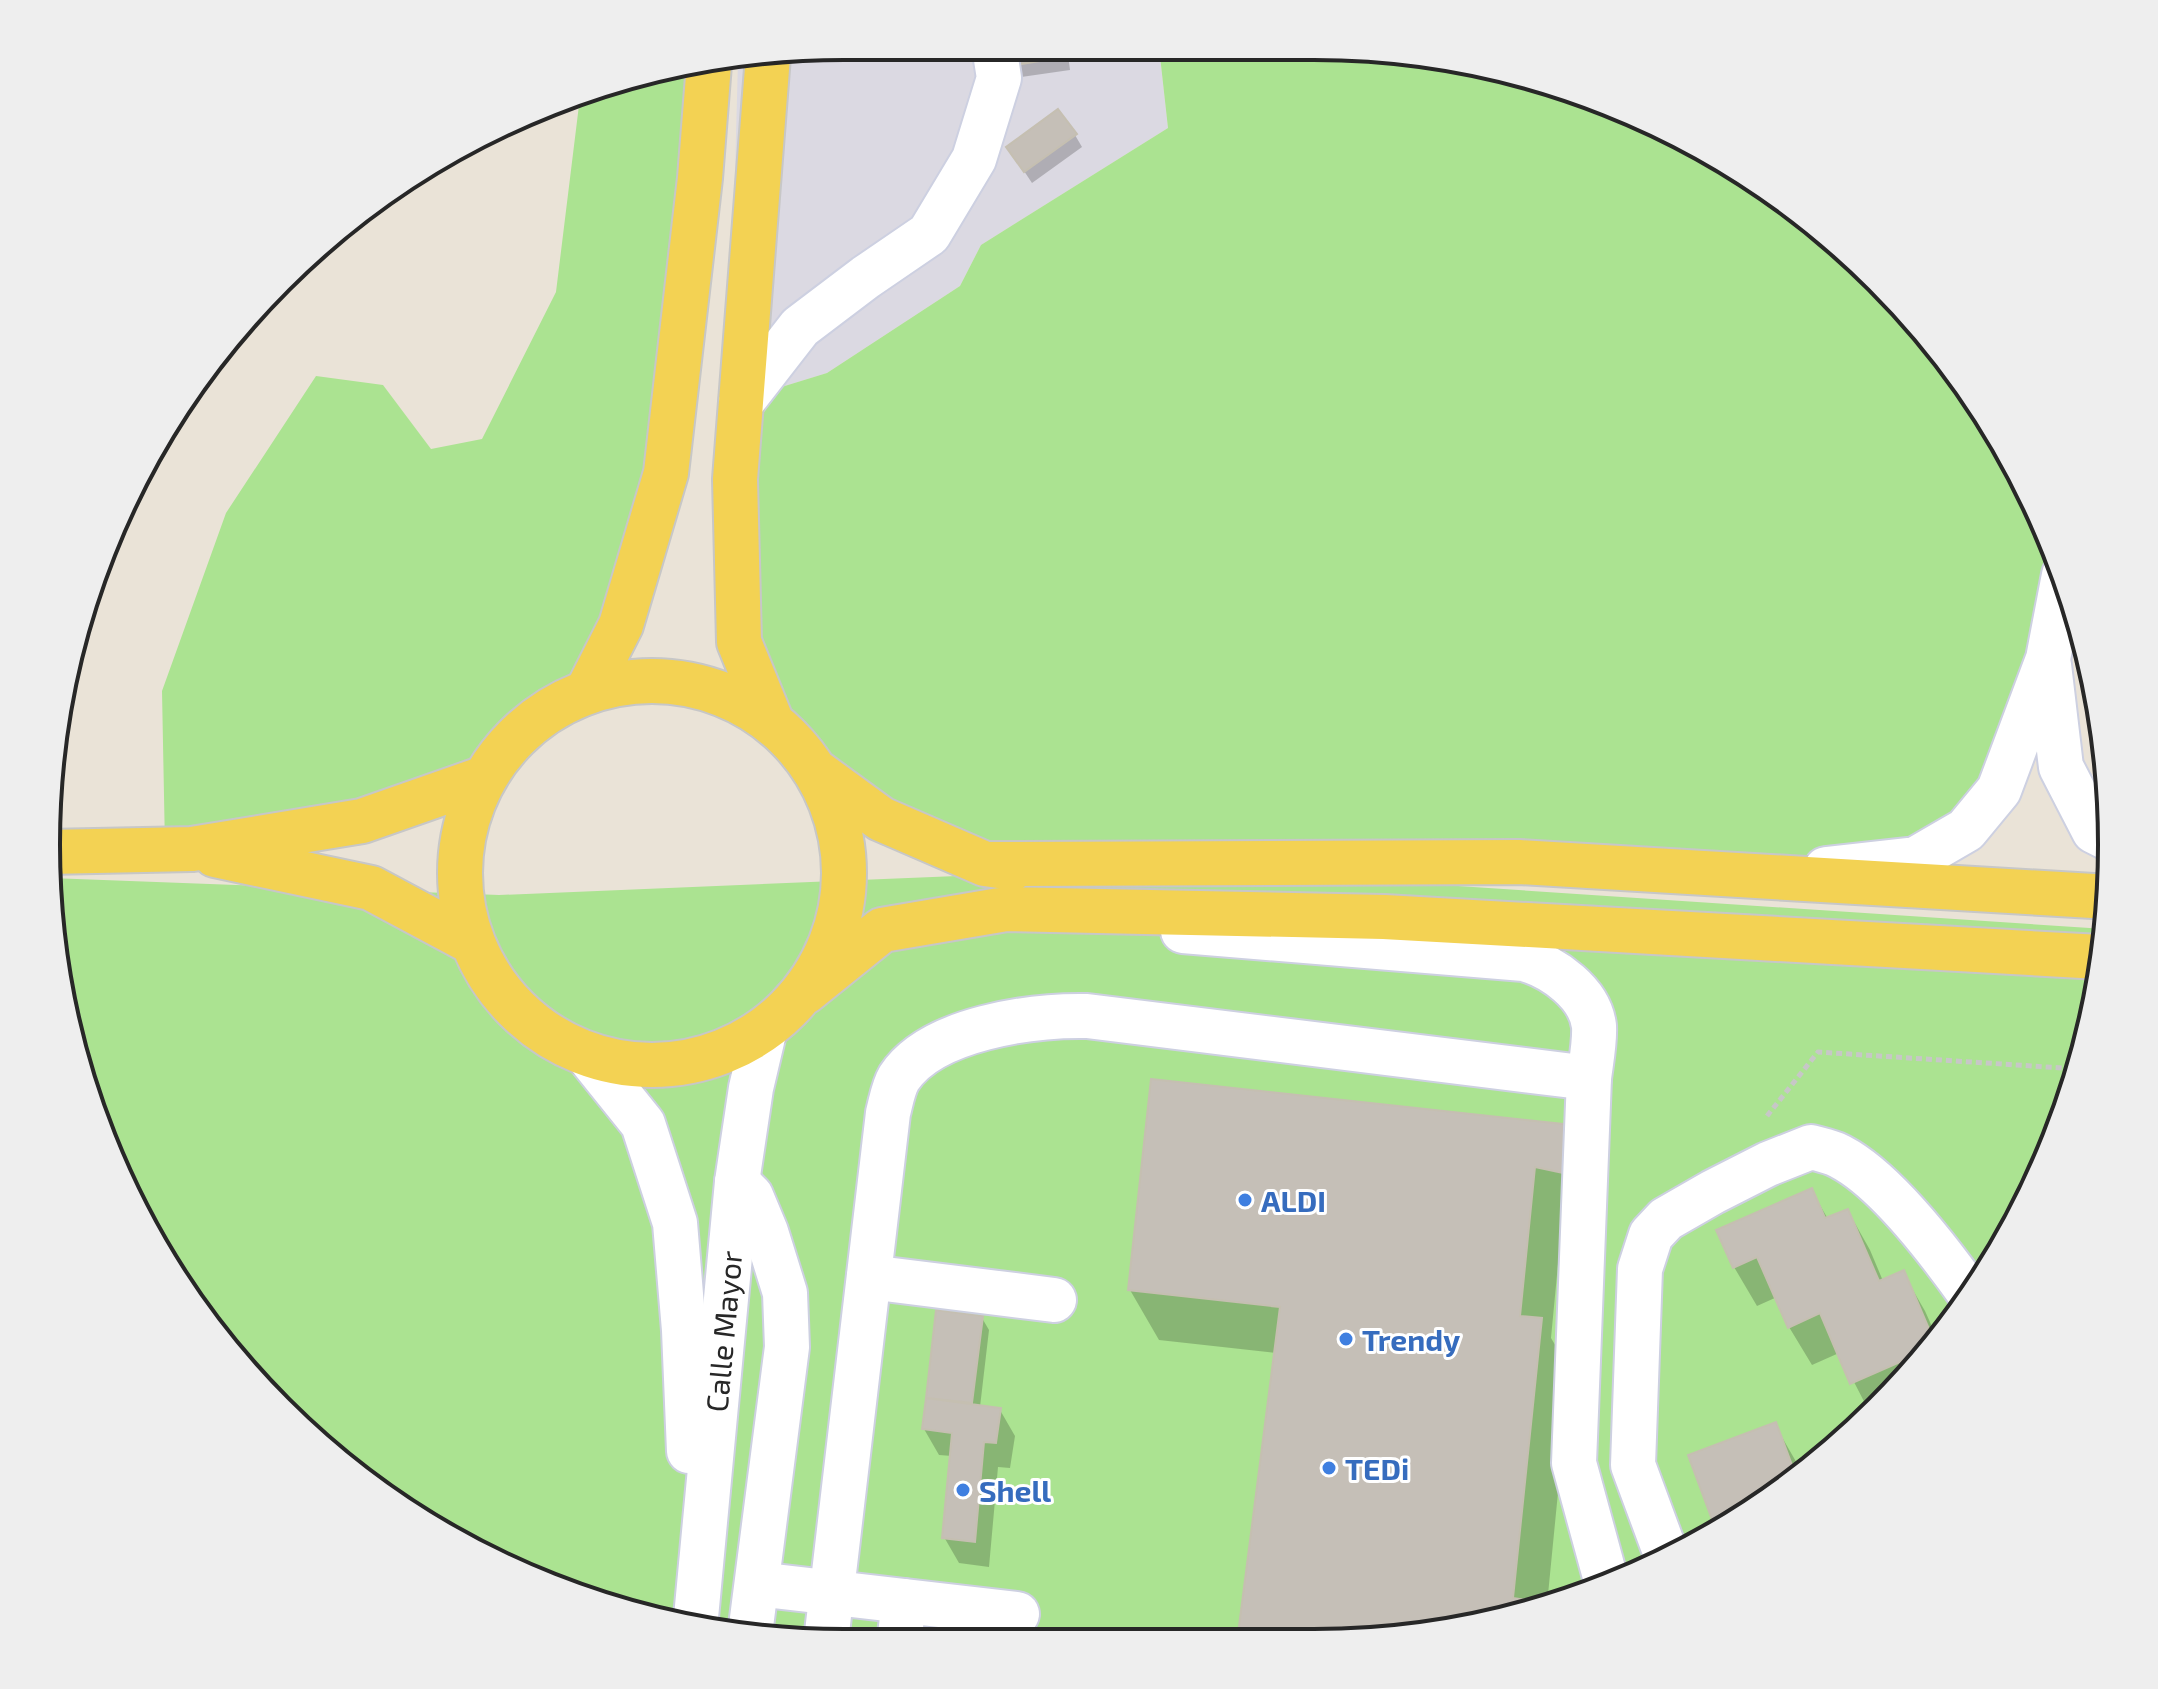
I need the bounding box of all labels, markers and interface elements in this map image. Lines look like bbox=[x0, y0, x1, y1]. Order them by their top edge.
place label: ALDI bbox=[1261, 1182, 1326, 1218]
marker: ALDI bbox=[1236, 1191, 1254, 1209]
street label: Calle Mayor bbox=[697, 1249, 748, 1414]
place label: Trendy bbox=[1362, 1321, 1460, 1358]
marker: Trendy bbox=[1337, 1330, 1355, 1348]
place label: TEDi bbox=[1345, 1450, 1409, 1486]
marker: TEDi bbox=[1320, 1459, 1338, 1477]
place label: Shell bbox=[979, 1472, 1051, 1508]
marker: Shell bbox=[954, 1481, 972, 1499]

